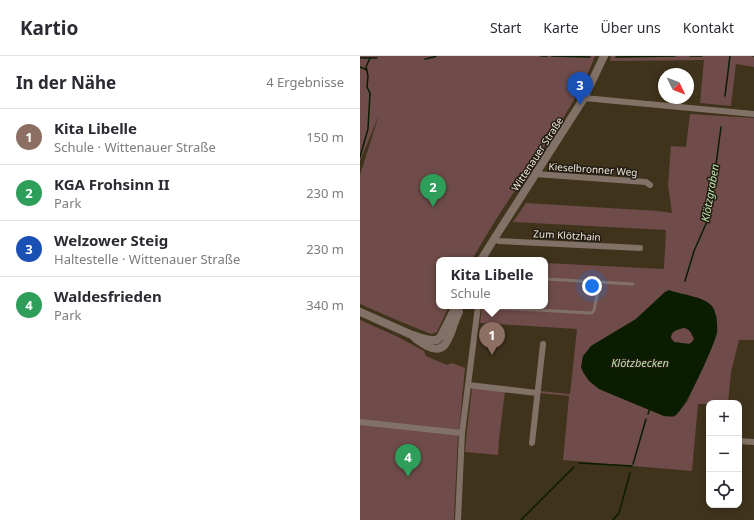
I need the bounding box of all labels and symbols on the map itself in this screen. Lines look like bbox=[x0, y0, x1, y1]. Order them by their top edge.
north arrow bbox=[658, 68, 694, 104]
pin: 3 bbox=[567, 72, 593, 105]
street label: Wittenauer Straße bbox=[508, 114, 566, 194]
street label: Kieselbronner Weg bbox=[548, 159, 638, 179]
water label: Klötzgraben bbox=[697, 163, 722, 223]
pin: 2 bbox=[420, 174, 446, 207]
street label: Zum Klötzhain bbox=[533, 226, 601, 244]
your location bbox=[582, 276, 602, 296]
pin: 1 bbox=[479, 322, 505, 355]
water label: Klötzbecken bbox=[611, 355, 669, 370]
pin: 4 bbox=[395, 444, 421, 477]

